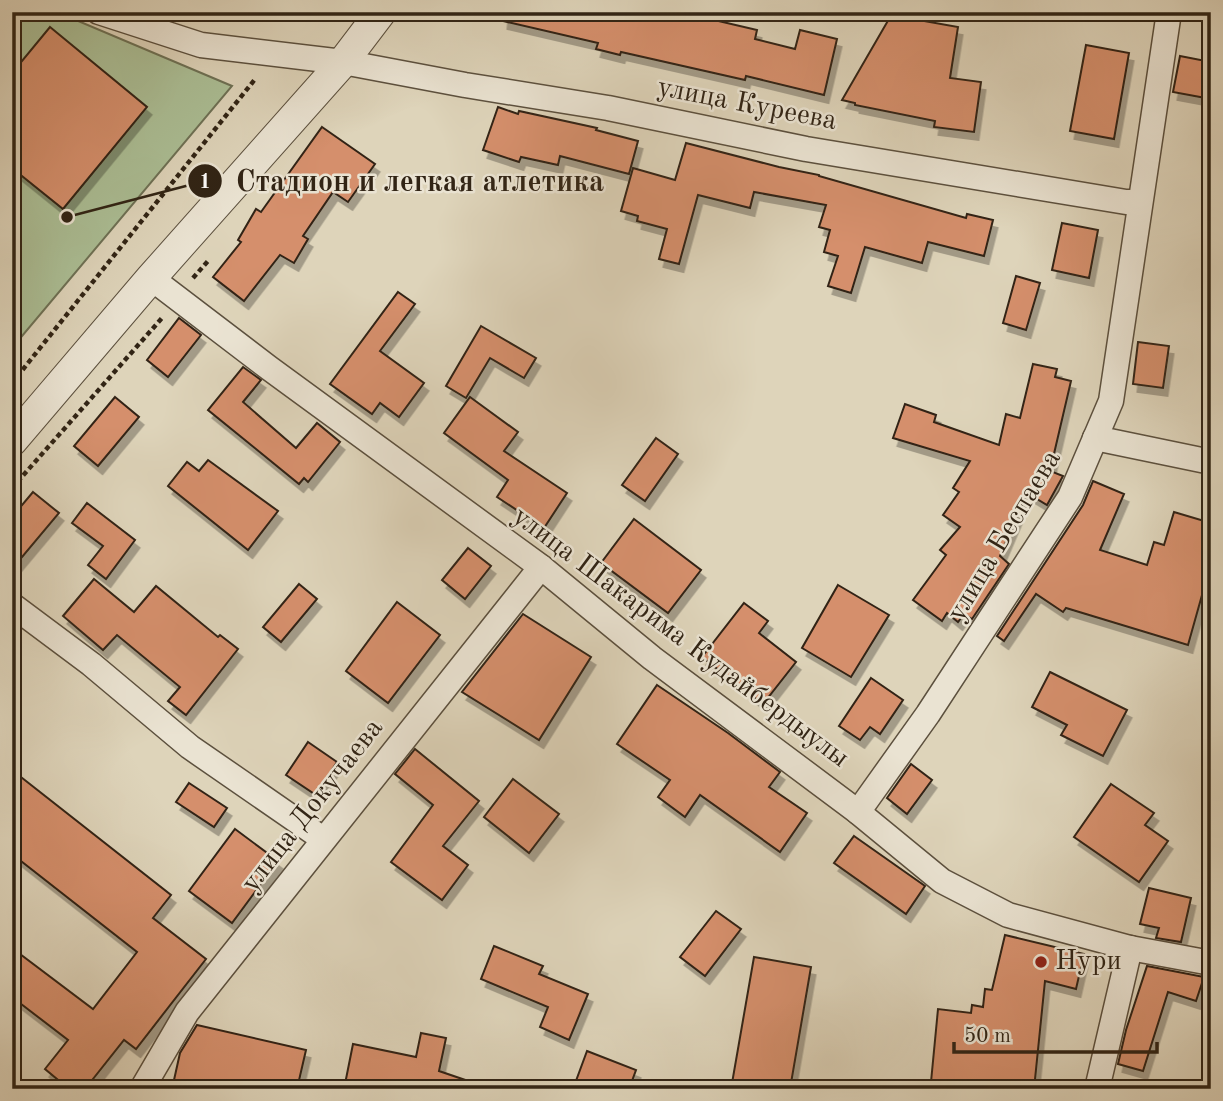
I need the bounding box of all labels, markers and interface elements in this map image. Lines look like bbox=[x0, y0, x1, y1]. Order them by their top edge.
street label: улица Куреева bbox=[655, 74, 839, 136]
callout: Стадион и легкая атлетика bbox=[187, 155, 619, 206]
text: Стадион и легкая атлетика bbox=[236, 168, 604, 198]
text: 1 bbox=[199, 172, 211, 193]
street label: улица Беспаева bbox=[943, 446, 1067, 626]
street label: улица Шакарима Кудайбердыулы bbox=[507, 503, 853, 773]
street label: улица Докучаева bbox=[237, 714, 389, 898]
place label: Нури bbox=[1055, 948, 1121, 976]
marker: Нури bbox=[1033, 954, 1049, 970]
scale bar bbox=[954, 1010, 1156, 1054]
text: 50 m bbox=[964, 1026, 1011, 1047]

